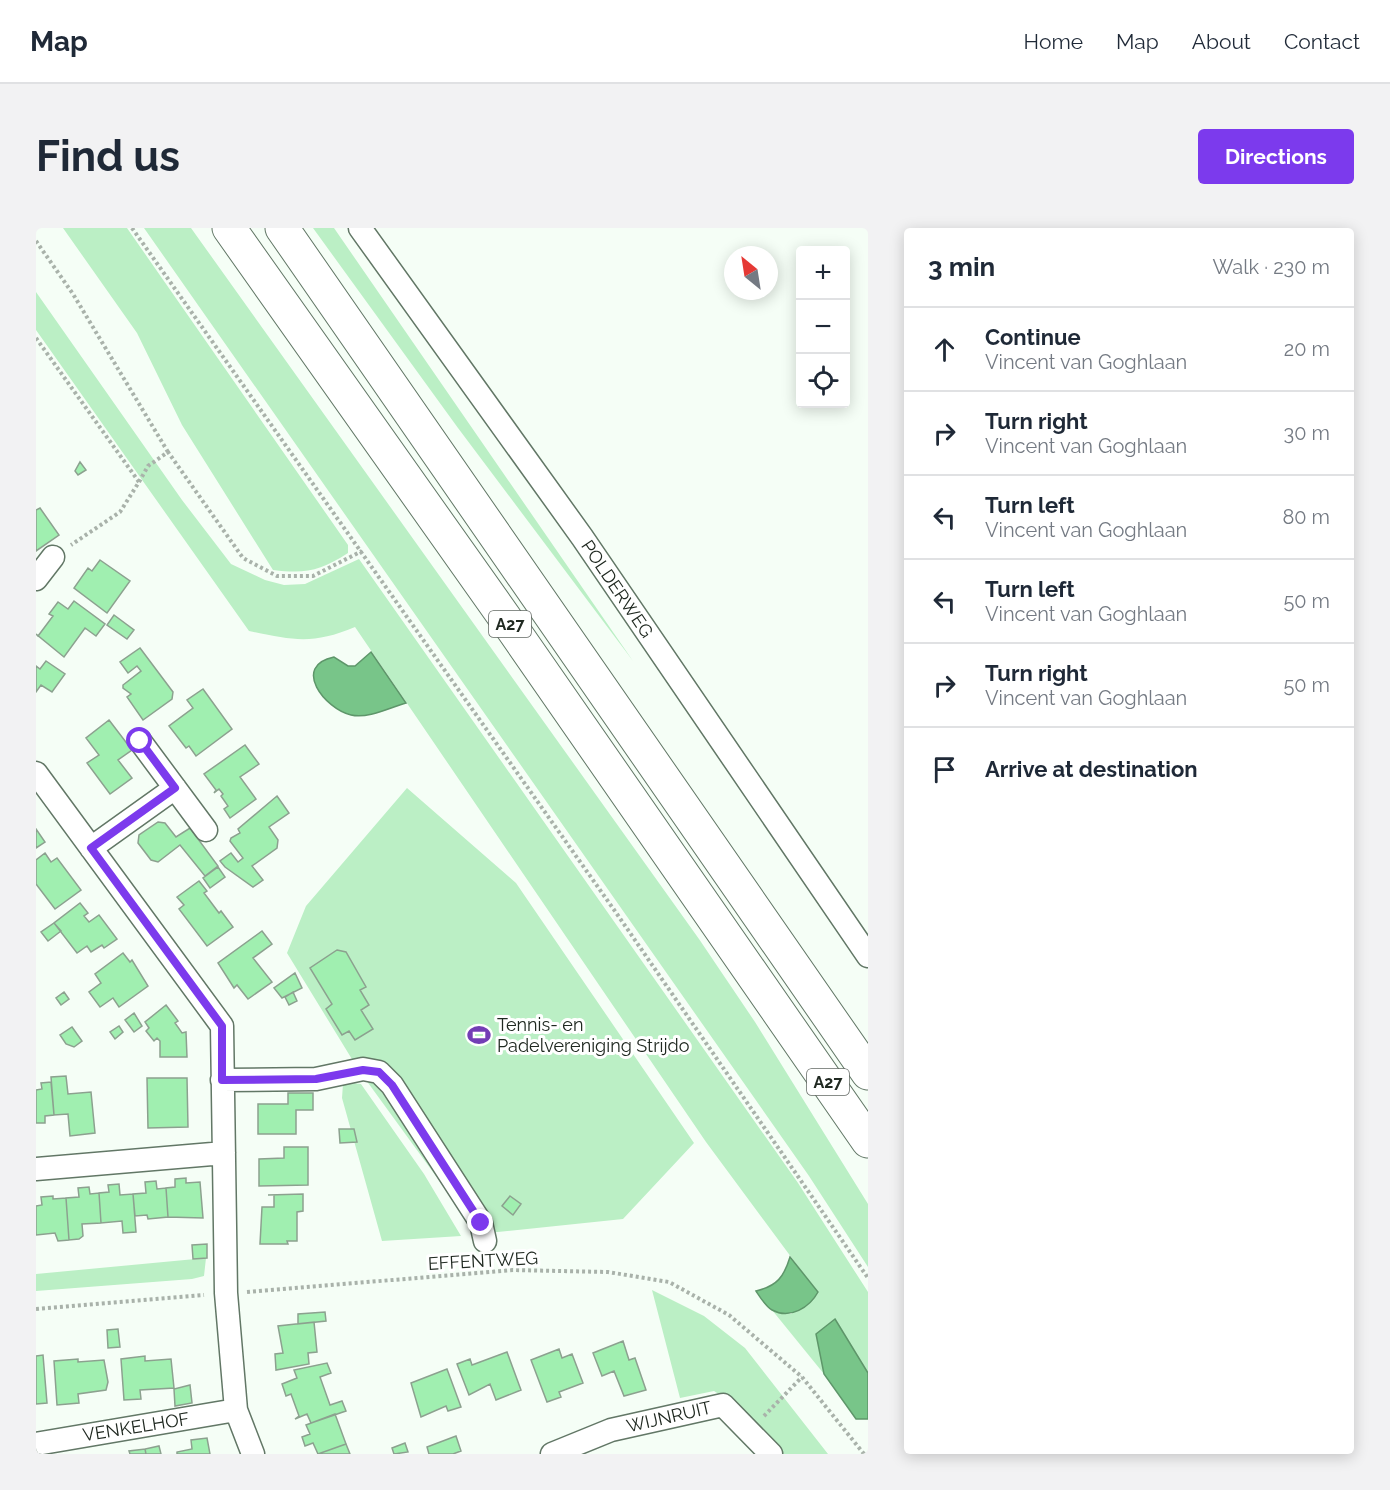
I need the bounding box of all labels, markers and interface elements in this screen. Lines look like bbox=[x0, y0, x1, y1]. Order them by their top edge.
text: Map bbox=[30, 25, 88, 58]
text: Home bbox=[1024, 29, 1083, 54]
text: Map bbox=[1116, 29, 1159, 54]
text: About bbox=[1192, 29, 1251, 54]
text: Contact bbox=[1284, 29, 1360, 54]
button: Directions bbox=[1198, 129, 1354, 184]
text: Find us bbox=[36, 132, 180, 181]
north arrow bbox=[724, 246, 778, 300]
map controls bbox=[796, 246, 850, 408]
button: + bbox=[796, 246, 850, 300]
text: 3 min bbox=[928, 252, 995, 282]
text: Walk · 230 m bbox=[1212, 255, 1330, 279]
button: − bbox=[796, 300, 850, 354]
text: Continue bbox=[985, 324, 1081, 350]
icon: ahead bbox=[928, 333, 961, 366]
text: 20 m bbox=[1284, 337, 1330, 361]
text: Vincent van Goghlaan bbox=[985, 350, 1187, 374]
button: locate bbox=[796, 354, 850, 408]
text: Turn right bbox=[985, 408, 1088, 434]
icon: right bbox=[928, 417, 961, 450]
text: 30 m bbox=[1284, 421, 1330, 445]
text: Vincent van Goghlaan bbox=[985, 434, 1187, 458]
text: Turn left bbox=[985, 492, 1075, 518]
icon: left bbox=[928, 501, 961, 534]
text: 80 m bbox=[1282, 505, 1330, 529]
text: Vincent van Goghlaan bbox=[985, 518, 1187, 542]
street label: POLDERWEG bbox=[577, 536, 658, 641]
text: Turn left bbox=[985, 576, 1075, 602]
icon: left bbox=[928, 585, 961, 618]
text: 50 m bbox=[1283, 589, 1330, 613]
text: Vincent van Goghlaan bbox=[985, 602, 1187, 626]
road number: A27 bbox=[489, 611, 531, 637]
text: Turn right bbox=[985, 660, 1088, 686]
icon: right bbox=[928, 669, 961, 702]
text: 50 m bbox=[1283, 673, 1330, 697]
text: Vincent van Goghlaan bbox=[985, 686, 1187, 710]
route start bbox=[126, 727, 152, 753]
icon: arrive bbox=[928, 753, 961, 786]
text: Arrive at destination bbox=[985, 756, 1198, 782]
place label: Tennis- en Padelvereniging Strijdo bbox=[497, 1014, 690, 1056]
sports icon: Tennis- en Padelvereniging Strijdo bbox=[466, 1022, 492, 1048]
road number: A27 bbox=[807, 1069, 849, 1095]
route end bbox=[467, 1209, 493, 1235]
street label: EFFENTWEG bbox=[427, 1247, 539, 1274]
street label: WIJNRUIT bbox=[624, 1397, 713, 1436]
street label: VENKELHOF bbox=[81, 1408, 191, 1445]

